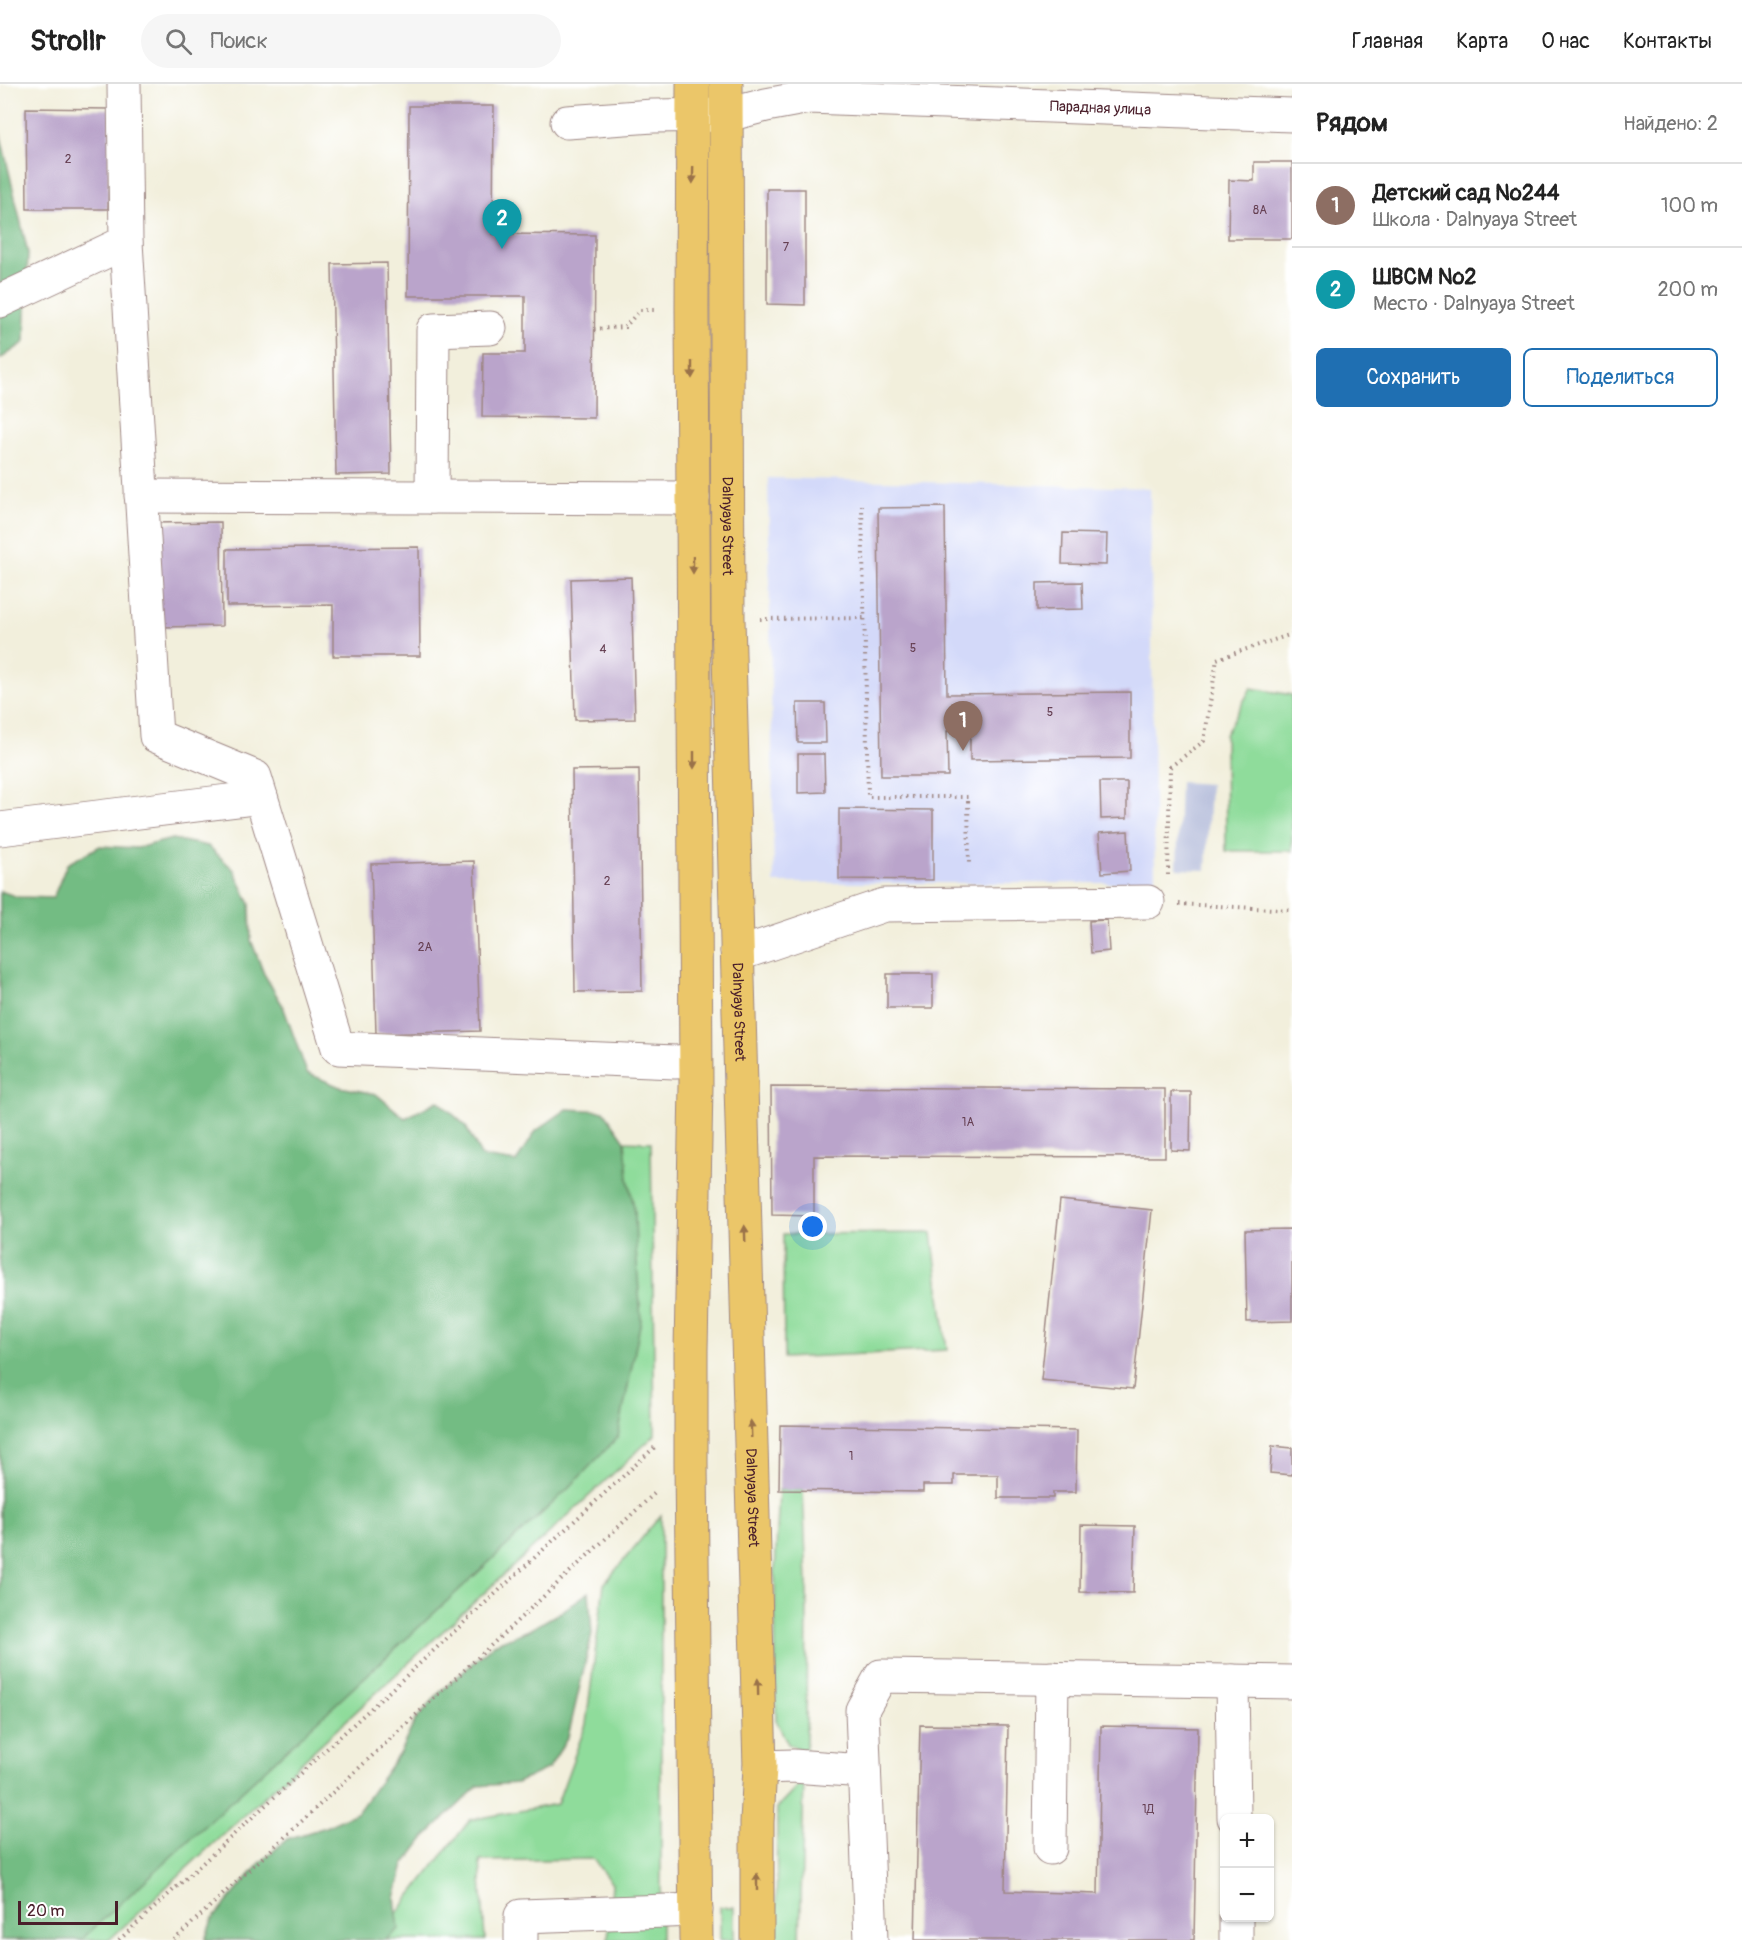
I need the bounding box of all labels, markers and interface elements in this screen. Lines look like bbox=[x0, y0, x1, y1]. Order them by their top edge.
search box bbox=[141, 14, 561, 68]
text: Strollr bbox=[30, 24, 105, 59]
icon: search bbox=[162, 25, 195, 58]
text: Поиск bbox=[210, 27, 268, 55]
text: Главная bbox=[1352, 28, 1423, 55]
text: Карта bbox=[1456, 28, 1508, 55]
text: О нас bbox=[1541, 28, 1590, 55]
text: Контакты bbox=[1623, 28, 1712, 55]
street label: Парадная улица bbox=[1050, 96, 1152, 119]
text: Рядом bbox=[1316, 107, 1388, 139]
text: Найдено: 2 bbox=[1623, 111, 1718, 136]
house number: 2 bbox=[65, 152, 72, 167]
one-way arrow bbox=[688, 166, 698, 185]
text: Детский сад №244 bbox=[1373, 179, 1560, 207]
text: 1 bbox=[1332, 193, 1339, 218]
text: 100 m bbox=[1661, 193, 1718, 218]
pin: 2 bbox=[482, 200, 522, 249]
house number: 8А bbox=[1253, 203, 1267, 218]
text: Школа · Dalnyaya Street bbox=[1373, 207, 1577, 232]
house number: 7 bbox=[783, 240, 790, 255]
text: ШВСМ №2 bbox=[1373, 263, 1477, 291]
text: 2 bbox=[1330, 277, 1341, 302]
text: 200 m bbox=[1657, 277, 1718, 302]
text: Место · Dalnyaya Street bbox=[1373, 291, 1575, 316]
button: Сохранить bbox=[1316, 348, 1511, 407]
button: Поделиться bbox=[1523, 348, 1718, 407]
one-way arrow bbox=[687, 361, 697, 380]
street label: Dalnyaya Street bbox=[718, 476, 737, 576]
one-way arrow bbox=[688, 556, 698, 575]
house number: 5 bbox=[910, 641, 916, 656]
house number: 4 bbox=[600, 642, 607, 657]
pin: 1 bbox=[944, 702, 982, 751]
house number: 5 bbox=[1047, 705, 1053, 720]
one-way arrow bbox=[689, 751, 699, 770]
house number: 2 bbox=[604, 874, 611, 889]
house number: 2А bbox=[418, 940, 432, 955]
street label: Dalnyaya Street bbox=[728, 962, 750, 1063]
house number: 1А bbox=[962, 1115, 974, 1130]
your location bbox=[798, 1212, 827, 1241]
one-way arrow bbox=[740, 1224, 750, 1243]
one-way arrow bbox=[746, 1419, 756, 1438]
street label: Dalnyaya Street bbox=[742, 1448, 763, 1548]
house number: 1 bbox=[849, 1449, 853, 1464]
one-way arrow bbox=[753, 1677, 762, 1696]
house number: 1Д bbox=[1142, 1802, 1155, 1817]
map controls bbox=[1220, 1814, 1274, 1922]
button: + bbox=[1220, 1814, 1274, 1868]
button: − bbox=[1220, 1868, 1274, 1922]
one-way arrow bbox=[752, 1872, 762, 1891]
scale bar bbox=[18, 1898, 118, 1926]
text: 20 m bbox=[27, 1901, 65, 1921]

